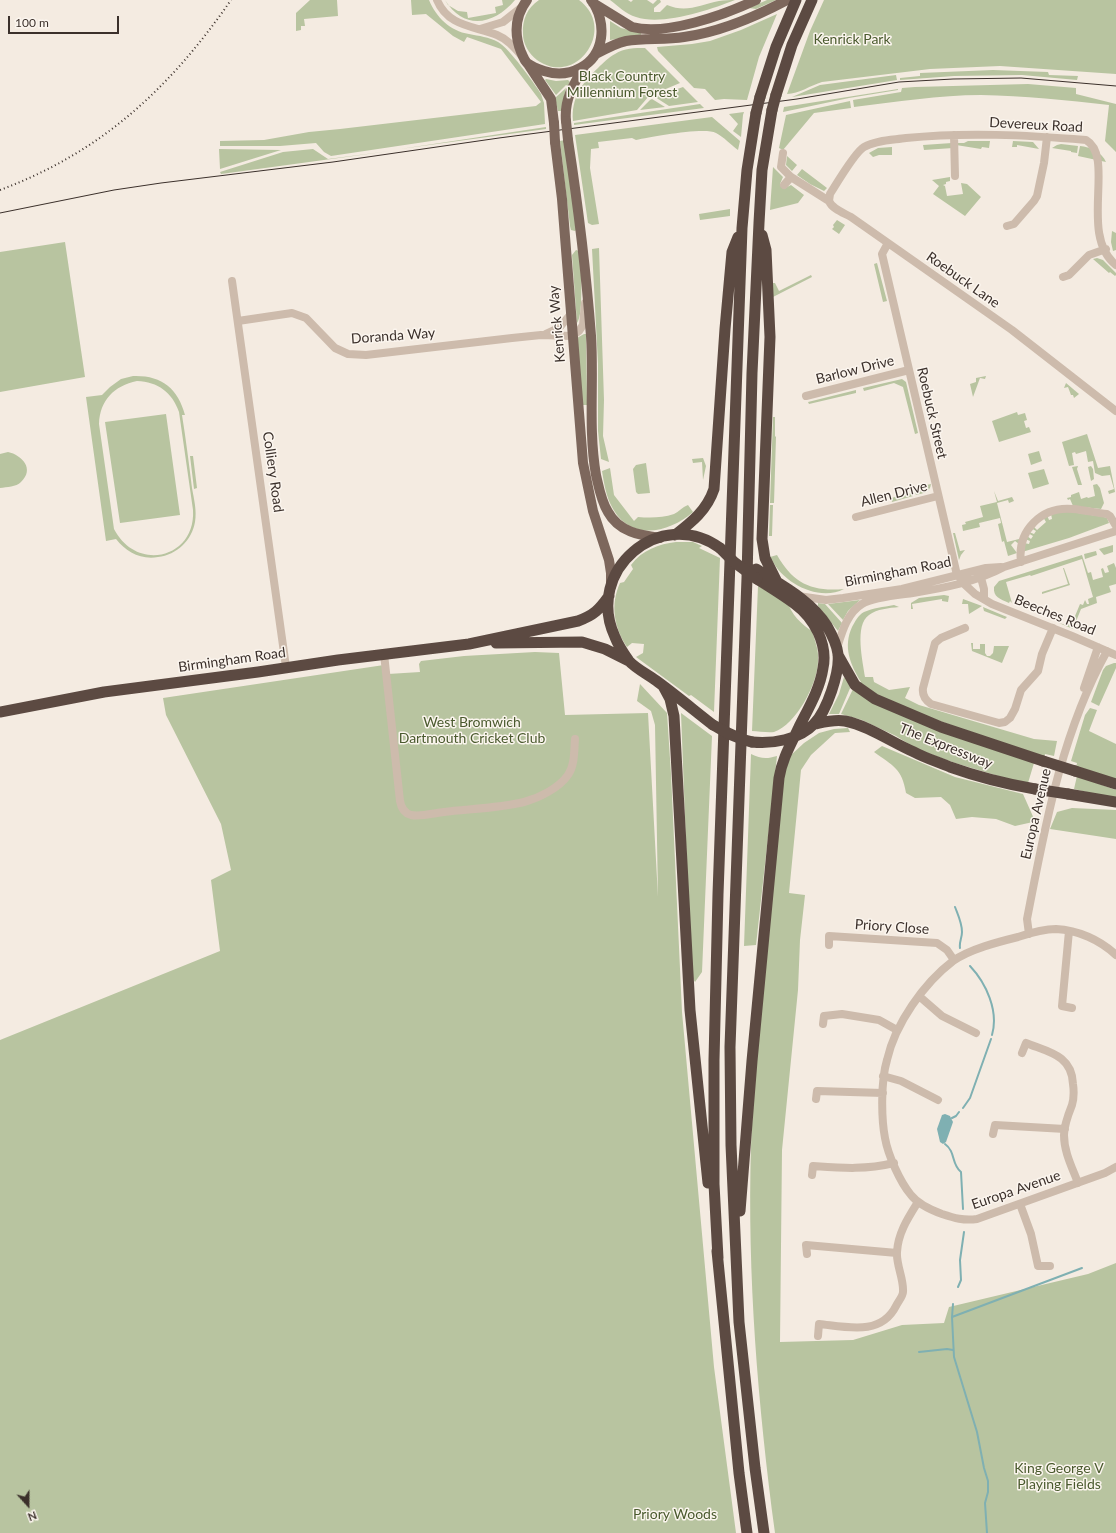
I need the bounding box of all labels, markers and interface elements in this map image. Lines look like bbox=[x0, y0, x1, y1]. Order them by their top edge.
scale bar bbox=[10, 8, 121, 34]
text: 100 m bbox=[15, 15, 49, 30]
park label: Kenrick Park bbox=[813, 31, 891, 47]
park label: Black Country Millennium Forest bbox=[567, 68, 677, 100]
street label: Devereux Road bbox=[989, 114, 1083, 136]
street label: Roebuck Lane bbox=[923, 248, 1003, 312]
street label: Kenrick Way bbox=[545, 285, 569, 363]
street label: Doranda Way bbox=[350, 325, 436, 347]
street label: Barlow Drive bbox=[814, 352, 896, 388]
street label: Roebuck Street bbox=[913, 366, 951, 460]
street label: Colliery Road bbox=[259, 430, 287, 514]
street label: Allen Drive bbox=[859, 478, 929, 510]
street label: Birmingham Road bbox=[843, 553, 953, 591]
street label: Beeches Road bbox=[1012, 591, 1098, 639]
street label: Birmingham Road bbox=[177, 644, 287, 676]
park label: West Bromwich Dartmouth Cricket Club bbox=[399, 714, 545, 746]
street label: The Expressway bbox=[897, 720, 995, 772]
street label: Europa Avenue bbox=[1017, 767, 1055, 861]
street label: Priory Close bbox=[854, 916, 930, 938]
street label: Europa Avenue bbox=[969, 1167, 1063, 1213]
park label: King George V Playing Fields bbox=[1014, 1460, 1104, 1492]
north arrow bbox=[8, 1485, 48, 1525]
park label: Priory Woods bbox=[633, 1506, 717, 1522]
text: N bbox=[26, 1509, 39, 1524]

